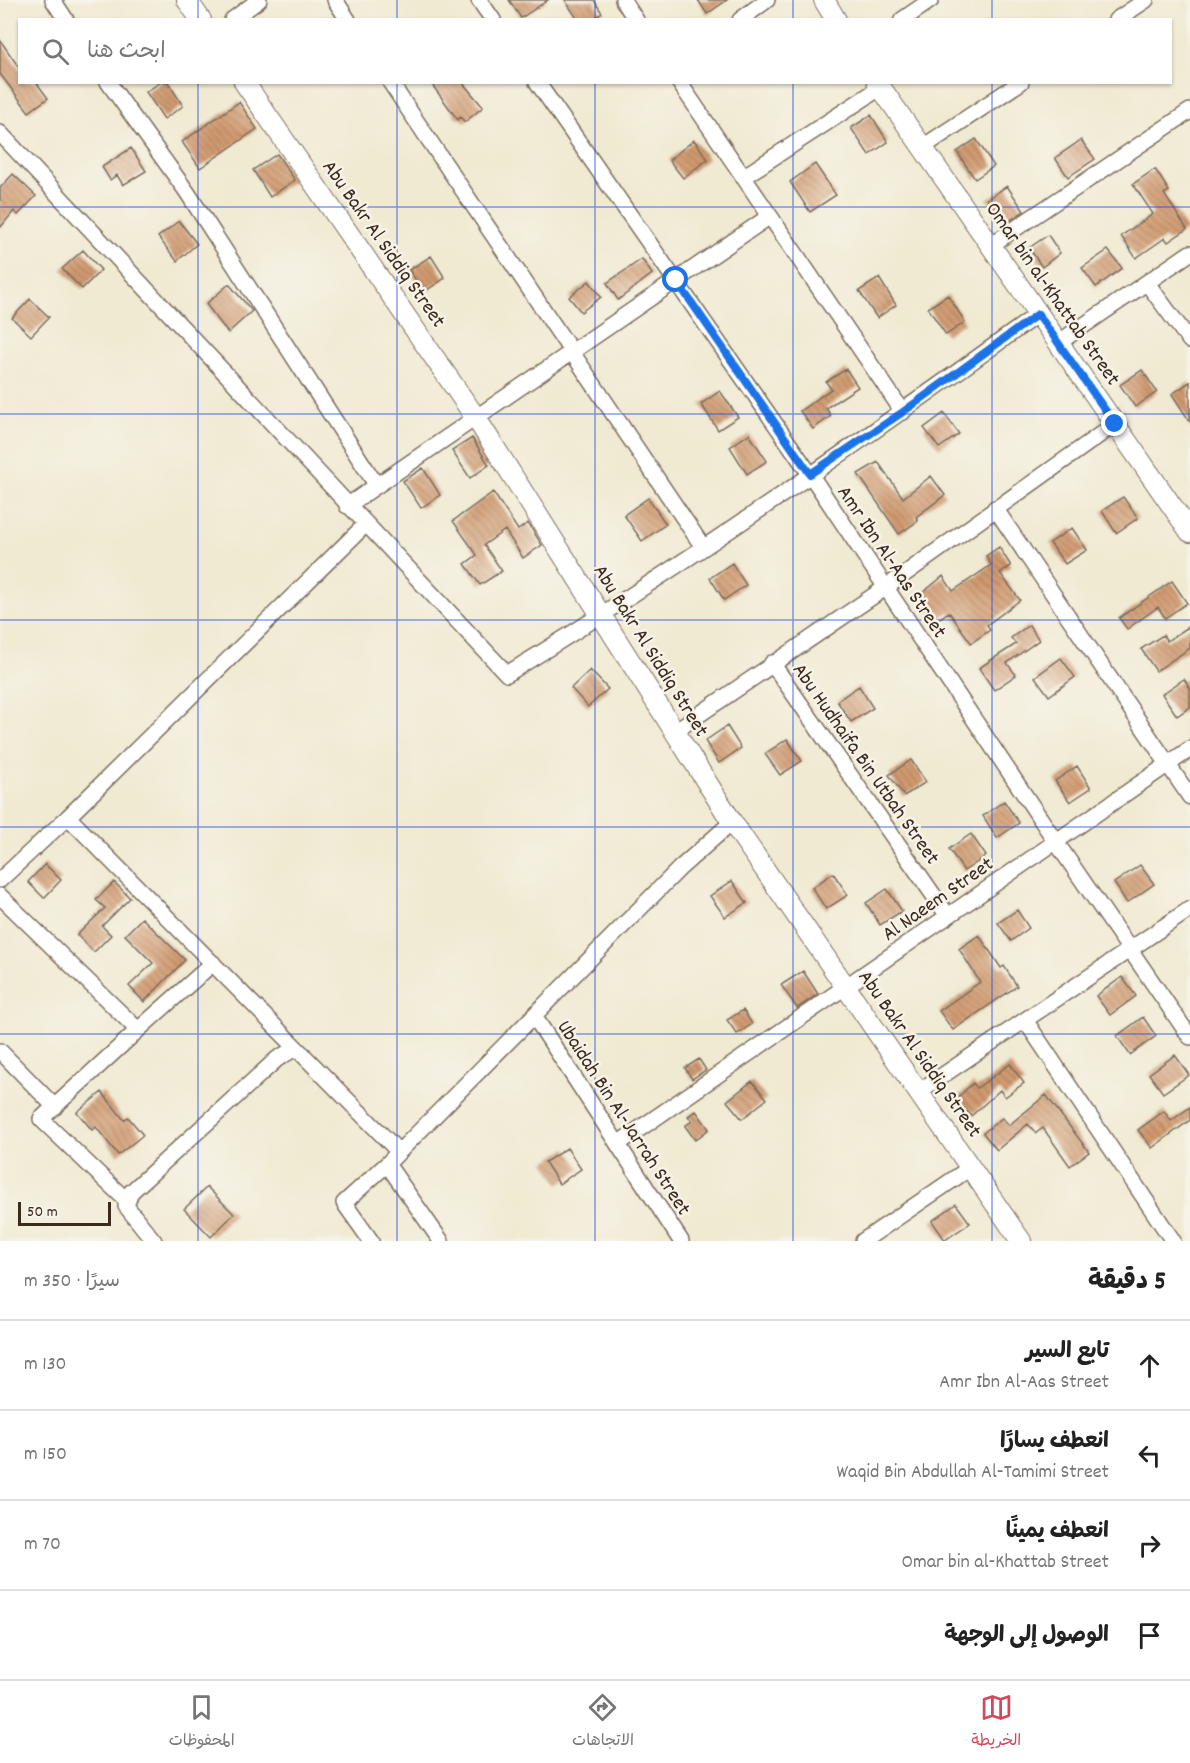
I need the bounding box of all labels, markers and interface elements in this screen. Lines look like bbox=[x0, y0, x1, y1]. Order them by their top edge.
search box bbox=[18, 18, 1172, 84]
icon: search bbox=[39, 35, 72, 68]
text: ابحث هنا bbox=[87, 37, 166, 68]
street label: Abu Bakr Al Siddiq Street bbox=[313, 155, 452, 335]
street label: Omar bin al-Khattab Street bbox=[977, 197, 1126, 393]
route start bbox=[662, 266, 688, 292]
route end bbox=[1101, 410, 1127, 436]
street label: Amr Ibn Al-Aas Street bbox=[828, 480, 953, 645]
street label: Abu Bakr Al Siddiq Street bbox=[584, 559, 715, 744]
street label: Abu Hudhaifa Bin Utbah Street bbox=[783, 658, 946, 872]
street label: Al Naeem Street bbox=[877, 851, 1001, 950]
street label: Abu Bakr Al Siddiq Street bbox=[849, 965, 988, 1145]
street label: Ubaidah Bin Al-Jarrah Street bbox=[548, 1015, 697, 1222]
scale bar bbox=[18, 1199, 111, 1226]
text: 50 m bbox=[27, 1201, 58, 1224]
text: 5 دقيقة bbox=[1088, 1264, 1166, 1301]
text: سيرًا · 350 m bbox=[24, 1268, 120, 1296]
text: تابع السير bbox=[1026, 1337, 1109, 1368]
icon: ahead bbox=[1133, 1349, 1166, 1382]
text: 130 m bbox=[24, 1351, 67, 1379]
text: Amr Ibn Al-Aas Street bbox=[939, 1369, 1109, 1397]
text: انعطف يسارًا bbox=[1000, 1427, 1109, 1458]
icon: left bbox=[1133, 1439, 1166, 1472]
text: 150 m bbox=[24, 1441, 67, 1469]
text: Waqid Bin Abdullah Al-Tamimi Street bbox=[837, 1459, 1109, 1487]
text: انعطف يمينًا bbox=[1006, 1517, 1109, 1548]
icon: right bbox=[1133, 1529, 1166, 1562]
text: 70 m bbox=[24, 1531, 61, 1559]
text: Omar bin al-Khattab Street bbox=[902, 1549, 1109, 1577]
icon: arrive bbox=[1133, 1619, 1166, 1652]
text: الوصول إلى الوجهة bbox=[944, 1621, 1109, 1652]
tab: المحفوظات bbox=[169, 1691, 235, 1754]
tab: الاتجاهات bbox=[572, 1691, 634, 1754]
tab: الخريطة bbox=[971, 1691, 1021, 1754]

